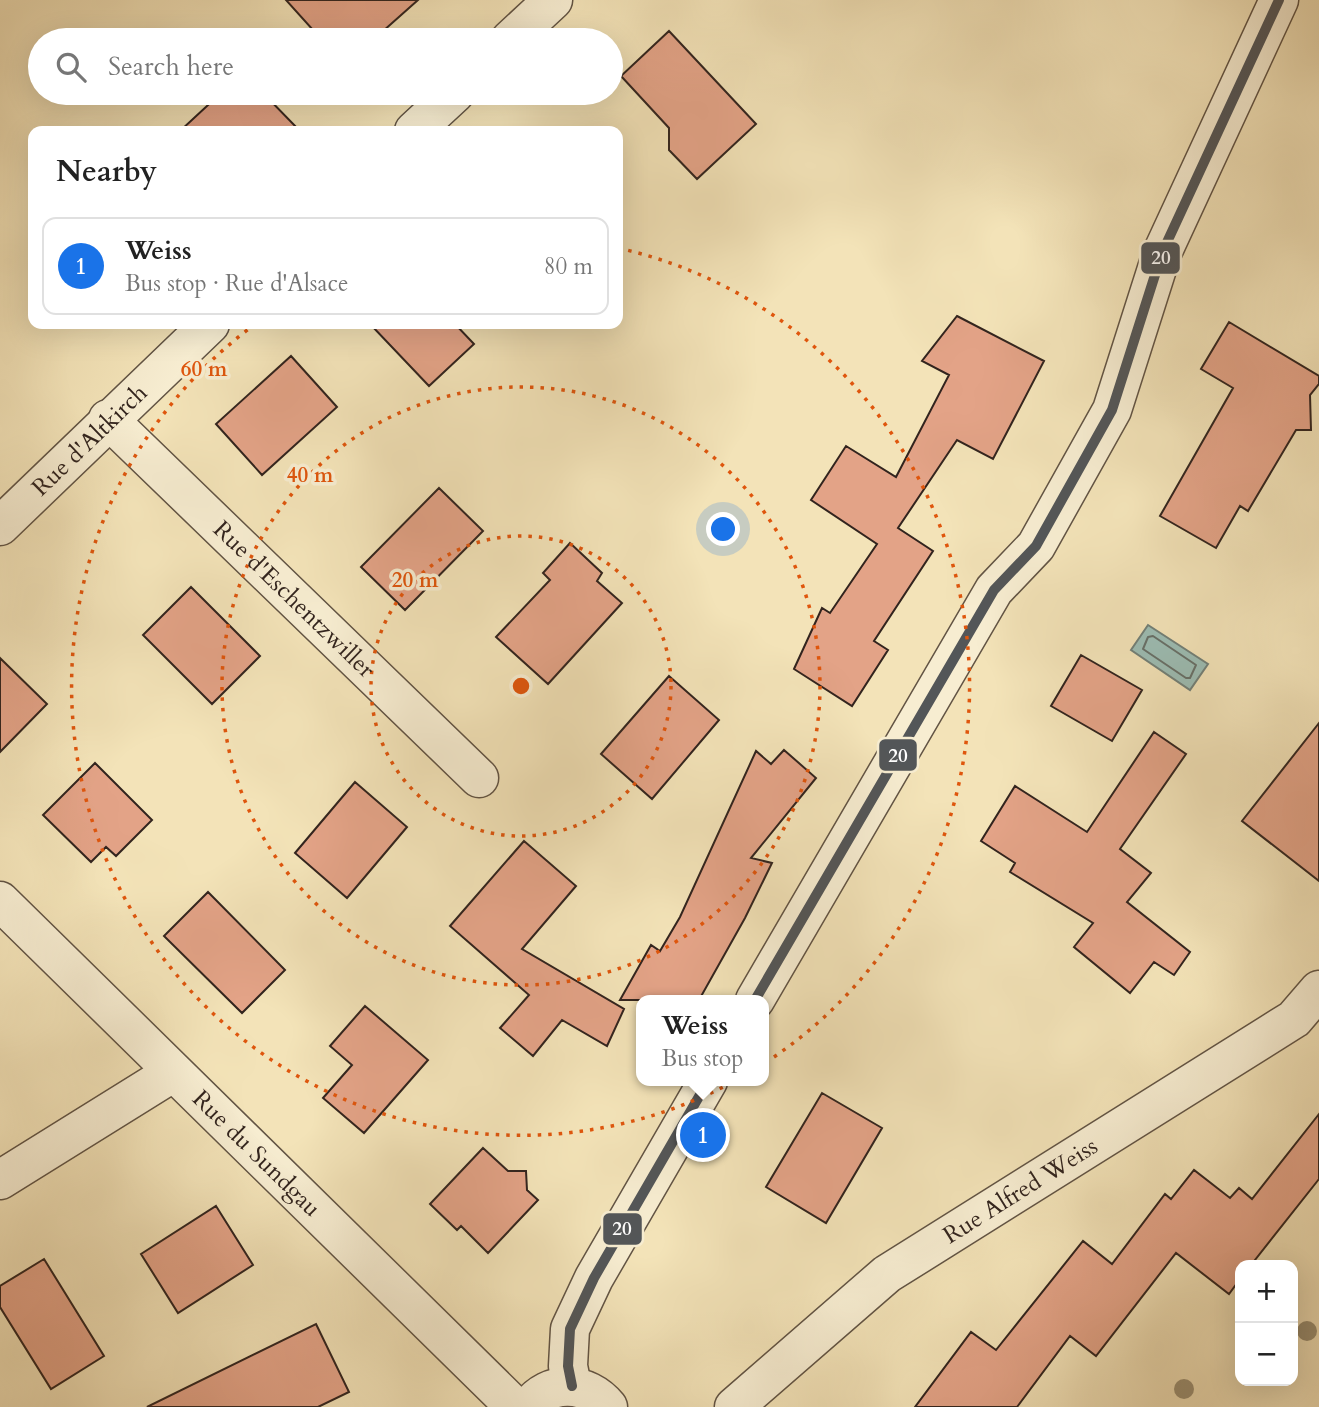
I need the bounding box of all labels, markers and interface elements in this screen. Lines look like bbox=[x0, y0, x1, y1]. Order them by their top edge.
search box bbox=[28, 28, 623, 105]
icon: search bbox=[52, 48, 90, 86]
text: Search here bbox=[108, 49, 234, 84]
text: Nearby bbox=[56, 151, 157, 192]
text: Weiss bbox=[125, 233, 192, 268]
line badge: 20 bbox=[1140, 241, 1181, 275]
text: 20 bbox=[1151, 245, 1171, 271]
text: 1 bbox=[75, 251, 87, 282]
text: 80 m bbox=[544, 251, 593, 282]
text: Bus stop · Rue d'Alsace bbox=[125, 268, 348, 299]
text: 60 m bbox=[181, 355, 228, 384]
street label: Rue d'Altkirch bbox=[25, 377, 155, 504]
text: 40 m bbox=[287, 461, 334, 490]
your location bbox=[706, 512, 740, 546]
street label: Rue d'Eschentzwiller bbox=[206, 513, 382, 686]
text: 20 m bbox=[392, 566, 439, 595]
centre of rings bbox=[509, 674, 533, 698]
line badge: 20 bbox=[878, 738, 918, 772]
text: 20 bbox=[888, 743, 908, 769]
popup bbox=[636, 995, 769, 1086]
text: Weiss bbox=[662, 1008, 728, 1043]
text: Bus stop bbox=[662, 1043, 743, 1074]
street label: Rue du Sundgau bbox=[185, 1083, 328, 1224]
pin: 1 bbox=[680, 1109, 726, 1161]
street label: Rue Alfred Weiss bbox=[937, 1130, 1104, 1252]
line badge: 20 bbox=[602, 1212, 643, 1246]
text: 20 bbox=[612, 1216, 632, 1242]
map controls bbox=[1235, 1260, 1298, 1386]
button: + bbox=[1235, 1260, 1298, 1323]
button: − bbox=[1235, 1323, 1298, 1386]

